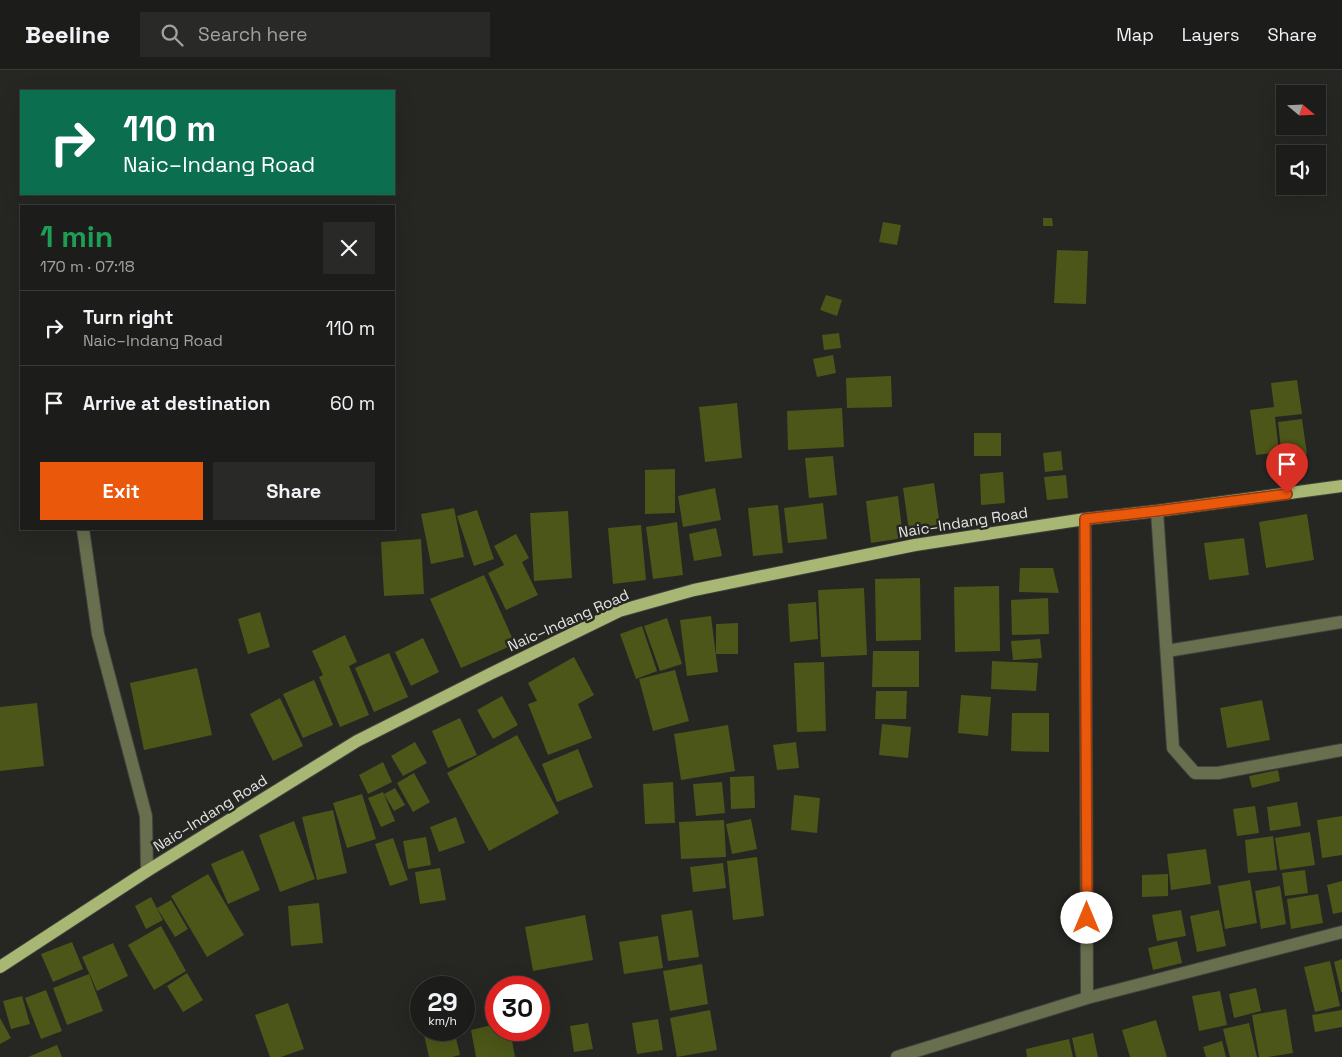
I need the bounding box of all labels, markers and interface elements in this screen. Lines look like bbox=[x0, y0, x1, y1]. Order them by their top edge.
search box bbox=[140, 12, 490, 57]
text: Beeline bbox=[25, 19, 110, 50]
icon: search bbox=[158, 21, 186, 49]
text: Search here bbox=[198, 22, 308, 47]
text: Map bbox=[1116, 23, 1154, 46]
text: Layers bbox=[1182, 23, 1239, 46]
text: Share bbox=[1267, 23, 1317, 46]
north arrow bbox=[1276, 85, 1326, 135]
map controls bbox=[1276, 85, 1326, 195]
text: 110 m bbox=[123, 107, 216, 151]
icon: right bbox=[40, 110, 105, 175]
button: sound bbox=[1276, 145, 1326, 195]
text: Naic–Indang Road bbox=[123, 150, 315, 178]
text: 1 min bbox=[40, 217, 113, 256]
button: close bbox=[323, 222, 375, 274]
text: 170 m · 07:18 bbox=[40, 256, 135, 277]
text: Turn right bbox=[83, 305, 173, 330]
icon: right bbox=[40, 314, 68, 342]
text: 110 m bbox=[326, 316, 375, 341]
text: Naic–Indang Road bbox=[83, 330, 223, 351]
icon: arrive bbox=[40, 389, 68, 417]
text: Arrive at destination bbox=[83, 391, 271, 416]
text: 60 m bbox=[330, 391, 375, 416]
pin bbox=[1266, 443, 1308, 494]
icon: arrive bbox=[1273, 450, 1301, 478]
button: Exit bbox=[40, 462, 203, 520]
button: Share bbox=[213, 462, 375, 520]
street label: Naic–Indang Road bbox=[897, 502, 1029, 542]
street label: Naic–Indang Road bbox=[504, 585, 632, 655]
street label: Naic–Indang Road bbox=[149, 770, 271, 856]
position arrow bbox=[1060, 891, 1112, 943]
speed limit sign: 30 bbox=[485, 976, 550, 1041]
text: 29 bbox=[427, 986, 458, 1018]
text: km/h bbox=[428, 1013, 457, 1029]

